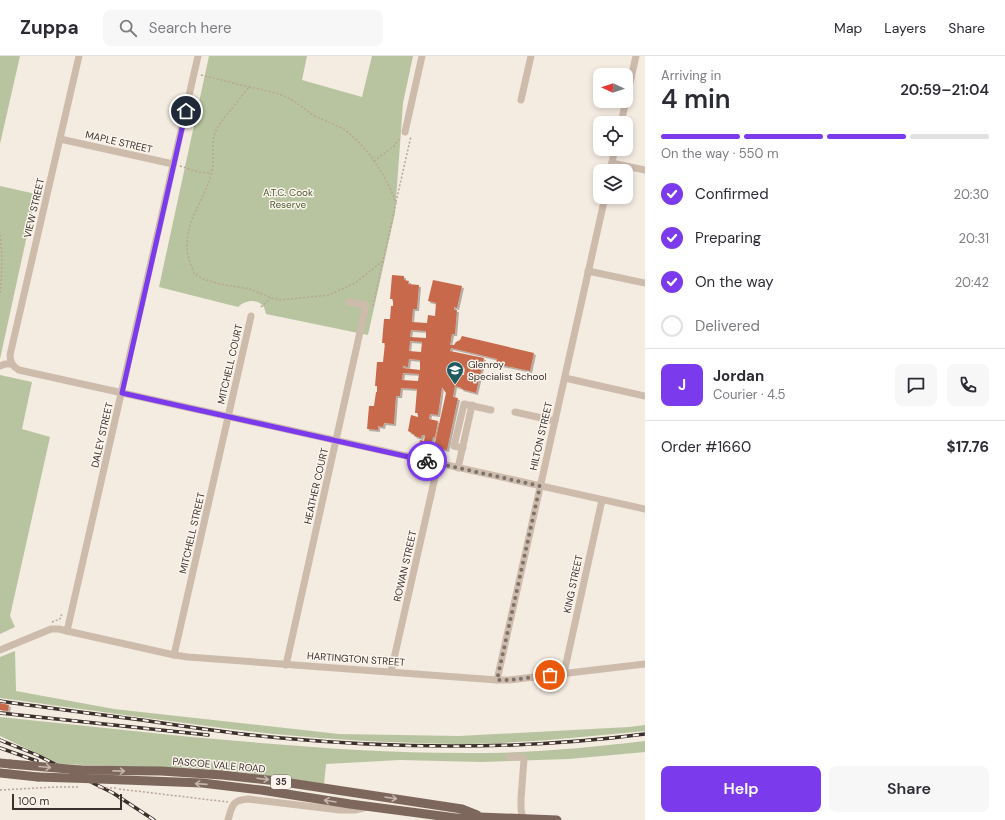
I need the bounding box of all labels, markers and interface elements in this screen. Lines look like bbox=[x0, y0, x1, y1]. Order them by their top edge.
search box bbox=[103, 10, 383, 46]
text: Zuppa bbox=[20, 15, 79, 40]
icon: search bbox=[117, 17, 139, 39]
text: Search here bbox=[149, 18, 231, 38]
text: Map bbox=[834, 19, 862, 37]
text: Layers bbox=[884, 19, 926, 37]
text: Share bbox=[948, 19, 985, 37]
text: Arriving in bbox=[661, 67, 721, 84]
north arrow bbox=[593, 68, 633, 108]
map controls bbox=[593, 68, 633, 204]
text: 20:59–21:04 bbox=[900, 80, 989, 100]
text: 4 min bbox=[661, 82, 731, 116]
pin bbox=[169, 94, 203, 128]
icon: home bbox=[175, 100, 197, 122]
button: locate bbox=[593, 116, 633, 156]
street label: MAPLE STREET bbox=[84, 128, 154, 156]
text: On the way · 550 m bbox=[661, 145, 778, 162]
button: layers bbox=[593, 164, 633, 204]
street label: VIEW STREET bbox=[21, 176, 47, 239]
icon: check bbox=[661, 183, 683, 205]
text: Confirmed bbox=[695, 184, 769, 204]
park label: A.T.C. Cook Reserve bbox=[263, 186, 313, 211]
text: 20:30 bbox=[954, 186, 989, 203]
icon: check bbox=[661, 227, 683, 249]
text: Preparing bbox=[695, 228, 761, 248]
text: 20:31 bbox=[959, 230, 989, 247]
icon: check bbox=[661, 271, 683, 293]
text: On the way bbox=[695, 272, 774, 292]
text: 20:42 bbox=[955, 274, 989, 291]
text: Delivered bbox=[695, 316, 760, 336]
street label: MITCHELL COURT bbox=[214, 322, 246, 405]
place label: Glenroy Specialist School bbox=[468, 358, 547, 383]
school or university icon: Glenroy Specialist School bbox=[445, 360, 465, 385]
button: chat bbox=[895, 364, 937, 406]
button: phone bbox=[947, 364, 989, 406]
text: Jordan bbox=[713, 366, 764, 386]
text: J bbox=[678, 375, 686, 395]
text: Courier · 4.5 bbox=[713, 386, 786, 403]
street label: HILTON STREET bbox=[527, 400, 555, 472]
street label: DALEY STREET bbox=[88, 401, 116, 469]
text: Order #1660 bbox=[661, 437, 751, 457]
text: $17.76 bbox=[947, 437, 989, 457]
courier bbox=[407, 441, 447, 481]
street label: HEATHER COURT bbox=[301, 446, 331, 525]
icon: bike bbox=[416, 450, 438, 472]
street label: MITCHELL STREET bbox=[176, 491, 208, 575]
street label: ROWAN STREET bbox=[390, 529, 420, 603]
street label: KING STREET bbox=[560, 553, 586, 614]
street label: HARTINGTON STREET bbox=[306, 649, 406, 669]
pin bbox=[533, 658, 567, 692]
icon: bag bbox=[539, 664, 561, 686]
street label: PASCOE VALE ROAD bbox=[172, 754, 266, 776]
one-way arrow bbox=[38, 764, 51, 771]
button: Help bbox=[661, 766, 821, 812]
button: Share bbox=[829, 766, 989, 812]
one-way arrow bbox=[112, 767, 125, 774]
road number: 35 bbox=[271, 775, 291, 789]
one-way arrow bbox=[256, 776, 269, 783]
one-way arrow bbox=[195, 780, 208, 787]
scale bar bbox=[12, 792, 122, 811]
text: 100 m bbox=[18, 794, 49, 808]
one-way arrow bbox=[384, 794, 397, 802]
one-way arrow bbox=[324, 797, 337, 805]

